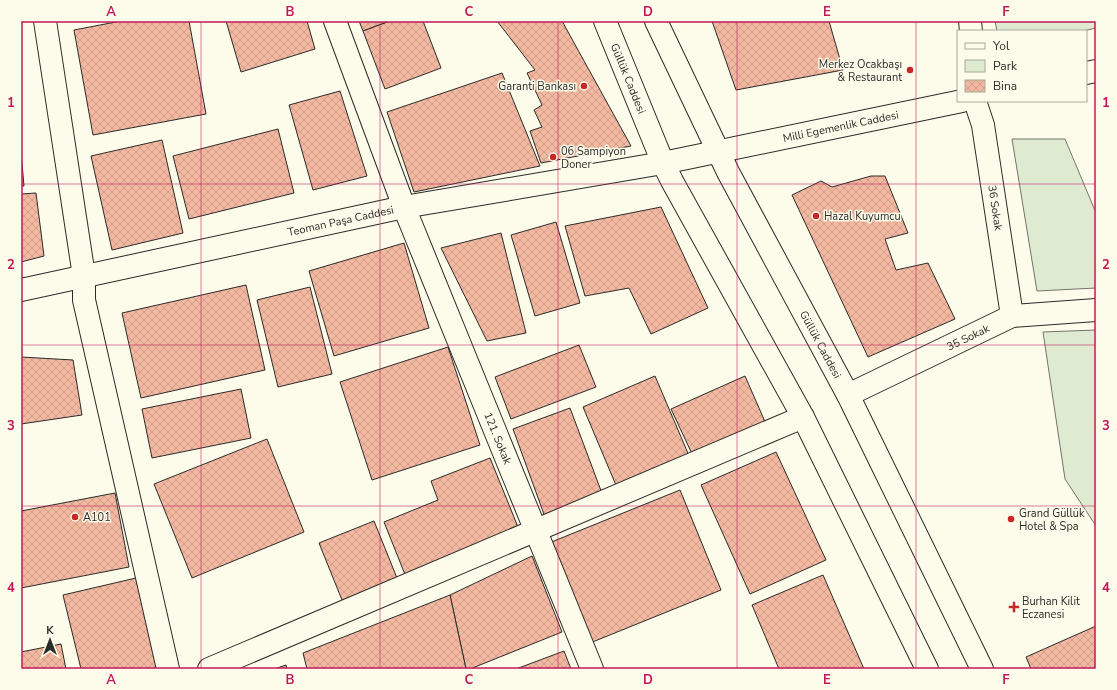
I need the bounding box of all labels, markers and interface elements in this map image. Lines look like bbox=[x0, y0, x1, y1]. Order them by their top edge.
text: A bbox=[106, 3, 116, 21]
text: B bbox=[286, 3, 295, 21]
text: C bbox=[465, 3, 474, 21]
text: D bbox=[643, 3, 653, 21]
text: E bbox=[823, 3, 831, 21]
text: F bbox=[1002, 3, 1010, 21]
legend bbox=[957, 30, 1087, 102]
text: Yol bbox=[992, 38, 1010, 54]
street label: Güllük Caddesi bbox=[607, 41, 649, 116]
place label: Merkez Ocakbaşı & Restaurant bbox=[819, 57, 902, 85]
text: Park bbox=[993, 58, 1018, 74]
marker: Merkez Ocakbaşı & Restaurant bbox=[905, 65, 915, 75]
text: Bina bbox=[993, 78, 1017, 94]
place label: Garanti Bankası bbox=[498, 79, 576, 94]
marker: Garanti Bankası bbox=[579, 81, 589, 91]
text: 1 bbox=[7, 94, 15, 112]
text: 1 bbox=[1102, 94, 1110, 112]
street label: Milli Egemenlik Caddesi bbox=[781, 107, 900, 146]
place label: 06 Sampiyon Doner bbox=[561, 144, 626, 172]
marker: 06 Sampiyon Doner bbox=[548, 152, 558, 162]
street label: 36 Sokak bbox=[984, 184, 1006, 232]
street label: Teoman Paşa Caddesi bbox=[286, 202, 395, 240]
place label: Hazal Kuyumcu bbox=[824, 209, 901, 224]
marker: Hazal Kuyumcu bbox=[811, 211, 821, 221]
text: 2 bbox=[7, 256, 15, 274]
text: 2 bbox=[1102, 256, 1110, 274]
street label: Güllük Caddesi bbox=[796, 308, 845, 381]
street label: 35 Sokak bbox=[944, 321, 992, 354]
street label: 121. Sokak bbox=[480, 410, 515, 467]
text: 3 bbox=[7, 417, 15, 435]
text: 3 bbox=[1102, 417, 1110, 435]
place label: Grand Güllük Hotel & Spa bbox=[1019, 506, 1085, 534]
place label: A101 bbox=[83, 510, 111, 525]
marker: A101 bbox=[70, 512, 80, 522]
marker: Grand Güllük Hotel & Spa bbox=[1006, 514, 1016, 524]
text: 4 bbox=[7, 579, 15, 597]
text: 4 bbox=[1102, 579, 1110, 597]
place label: Burhan Kilit Eczanesi bbox=[1022, 594, 1080, 622]
marker: Burhan Kilit Eczanesi bbox=[1009, 602, 1019, 612]
north arrow bbox=[30, 620, 70, 660]
text: K bbox=[46, 623, 54, 638]
text: A bbox=[106, 671, 116, 689]
text: B bbox=[286, 671, 295, 689]
text: C bbox=[465, 671, 474, 689]
text: D bbox=[643, 671, 653, 689]
text: E bbox=[823, 671, 831, 689]
text: F bbox=[1002, 671, 1010, 689]

